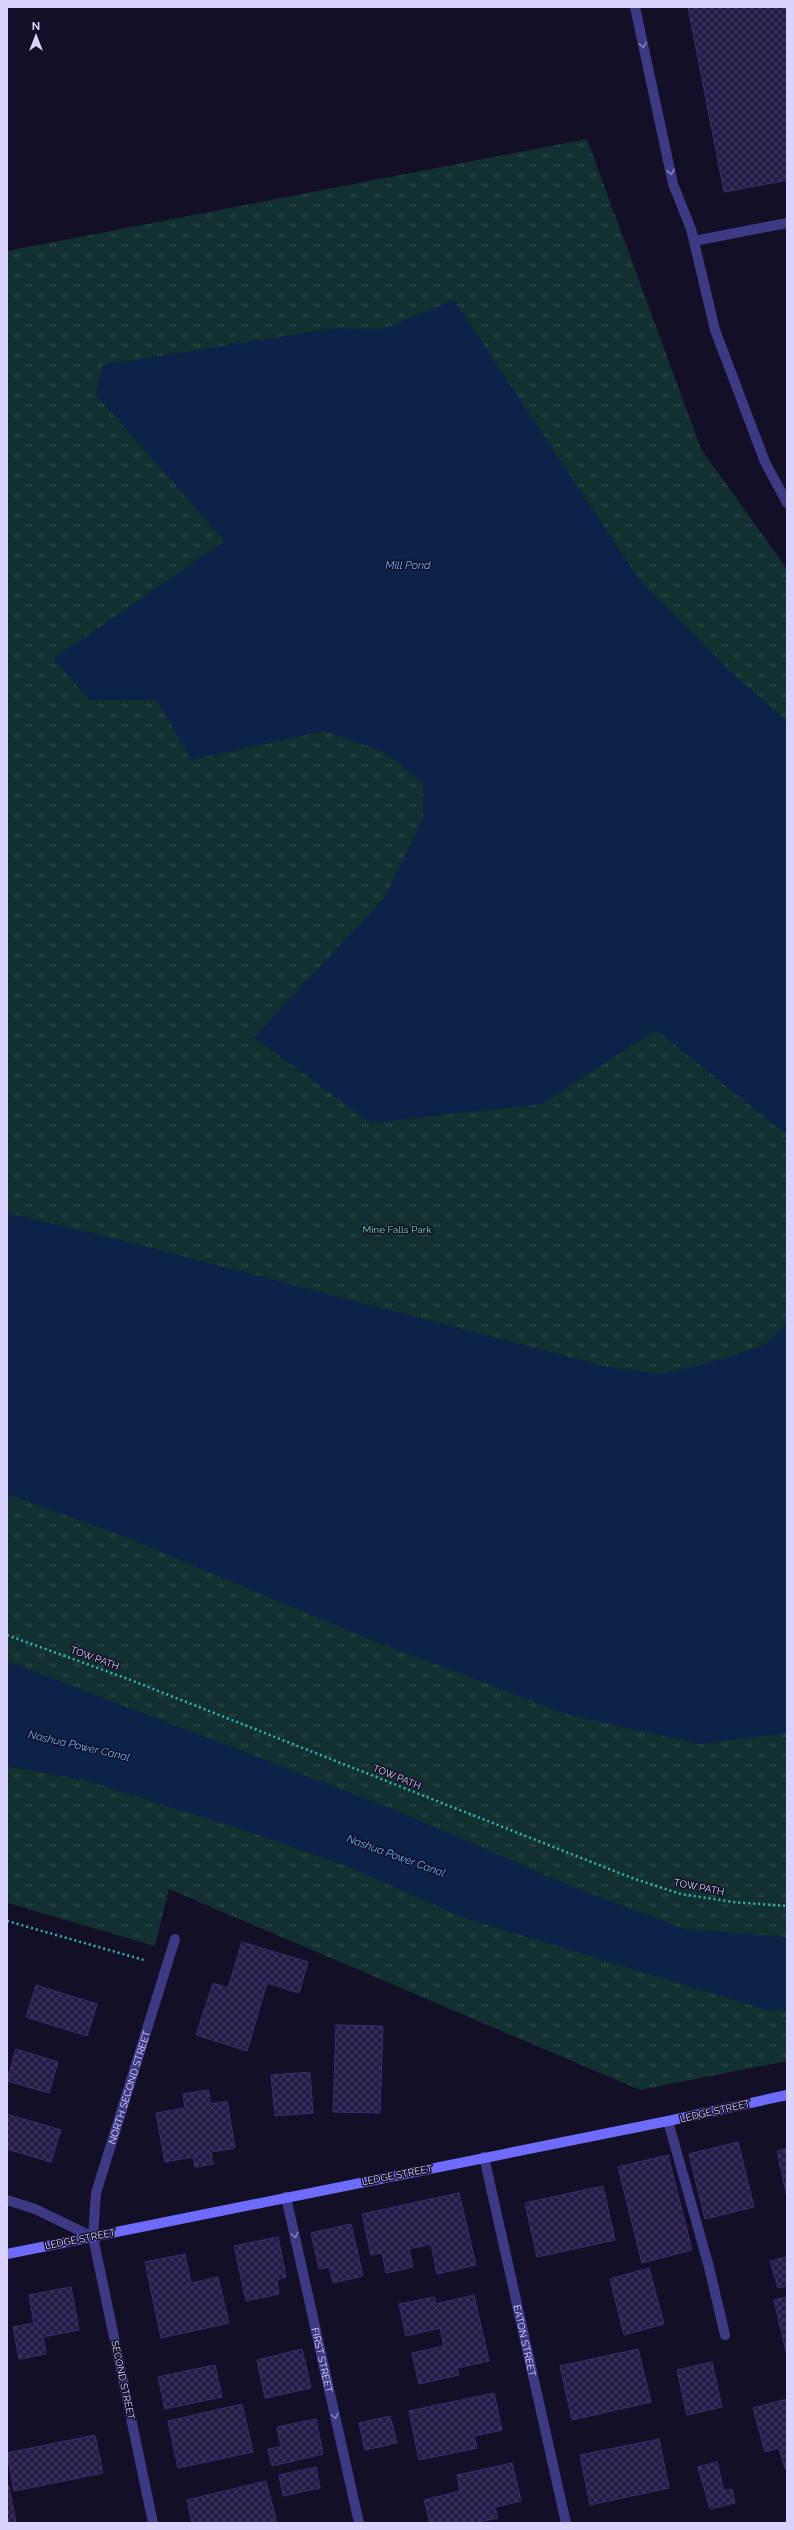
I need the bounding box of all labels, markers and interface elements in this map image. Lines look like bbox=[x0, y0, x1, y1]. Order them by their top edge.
north arrow bbox=[16, 16, 56, 56]
text: N bbox=[32, 20, 40, 33]
one-way arrow bbox=[639, 42, 647, 48]
one-way arrow bbox=[666, 169, 674, 175]
water label: Mill Pond bbox=[385, 559, 431, 572]
park label: Mine Falls Park bbox=[362, 1224, 432, 1235]
street label: TOW PATH bbox=[69, 1644, 121, 1672]
water label: Nashua Power Canal bbox=[27, 1728, 131, 1764]
street label: TOW PATH bbox=[371, 1762, 423, 1792]
water label: Nashua Power Canal bbox=[345, 1832, 447, 1880]
street label: TOW PATH bbox=[673, 1877, 725, 1897]
street label: NORTH SECOND STREET bbox=[106, 2029, 152, 2146]
street label: LEDGE STREET bbox=[679, 2098, 751, 2124]
street label: LEDGE STREET bbox=[361, 2163, 433, 2187]
street label: LEDGE STREET bbox=[44, 2227, 116, 2251]
one-way arrow bbox=[290, 2232, 298, 2238]
street label: EATON STREET bbox=[512, 2304, 538, 2377]
street label: FIRST STREET bbox=[310, 2326, 335, 2394]
street label: SECOND STREET bbox=[109, 2339, 137, 2421]
one-way arrow bbox=[331, 2413, 339, 2420]

